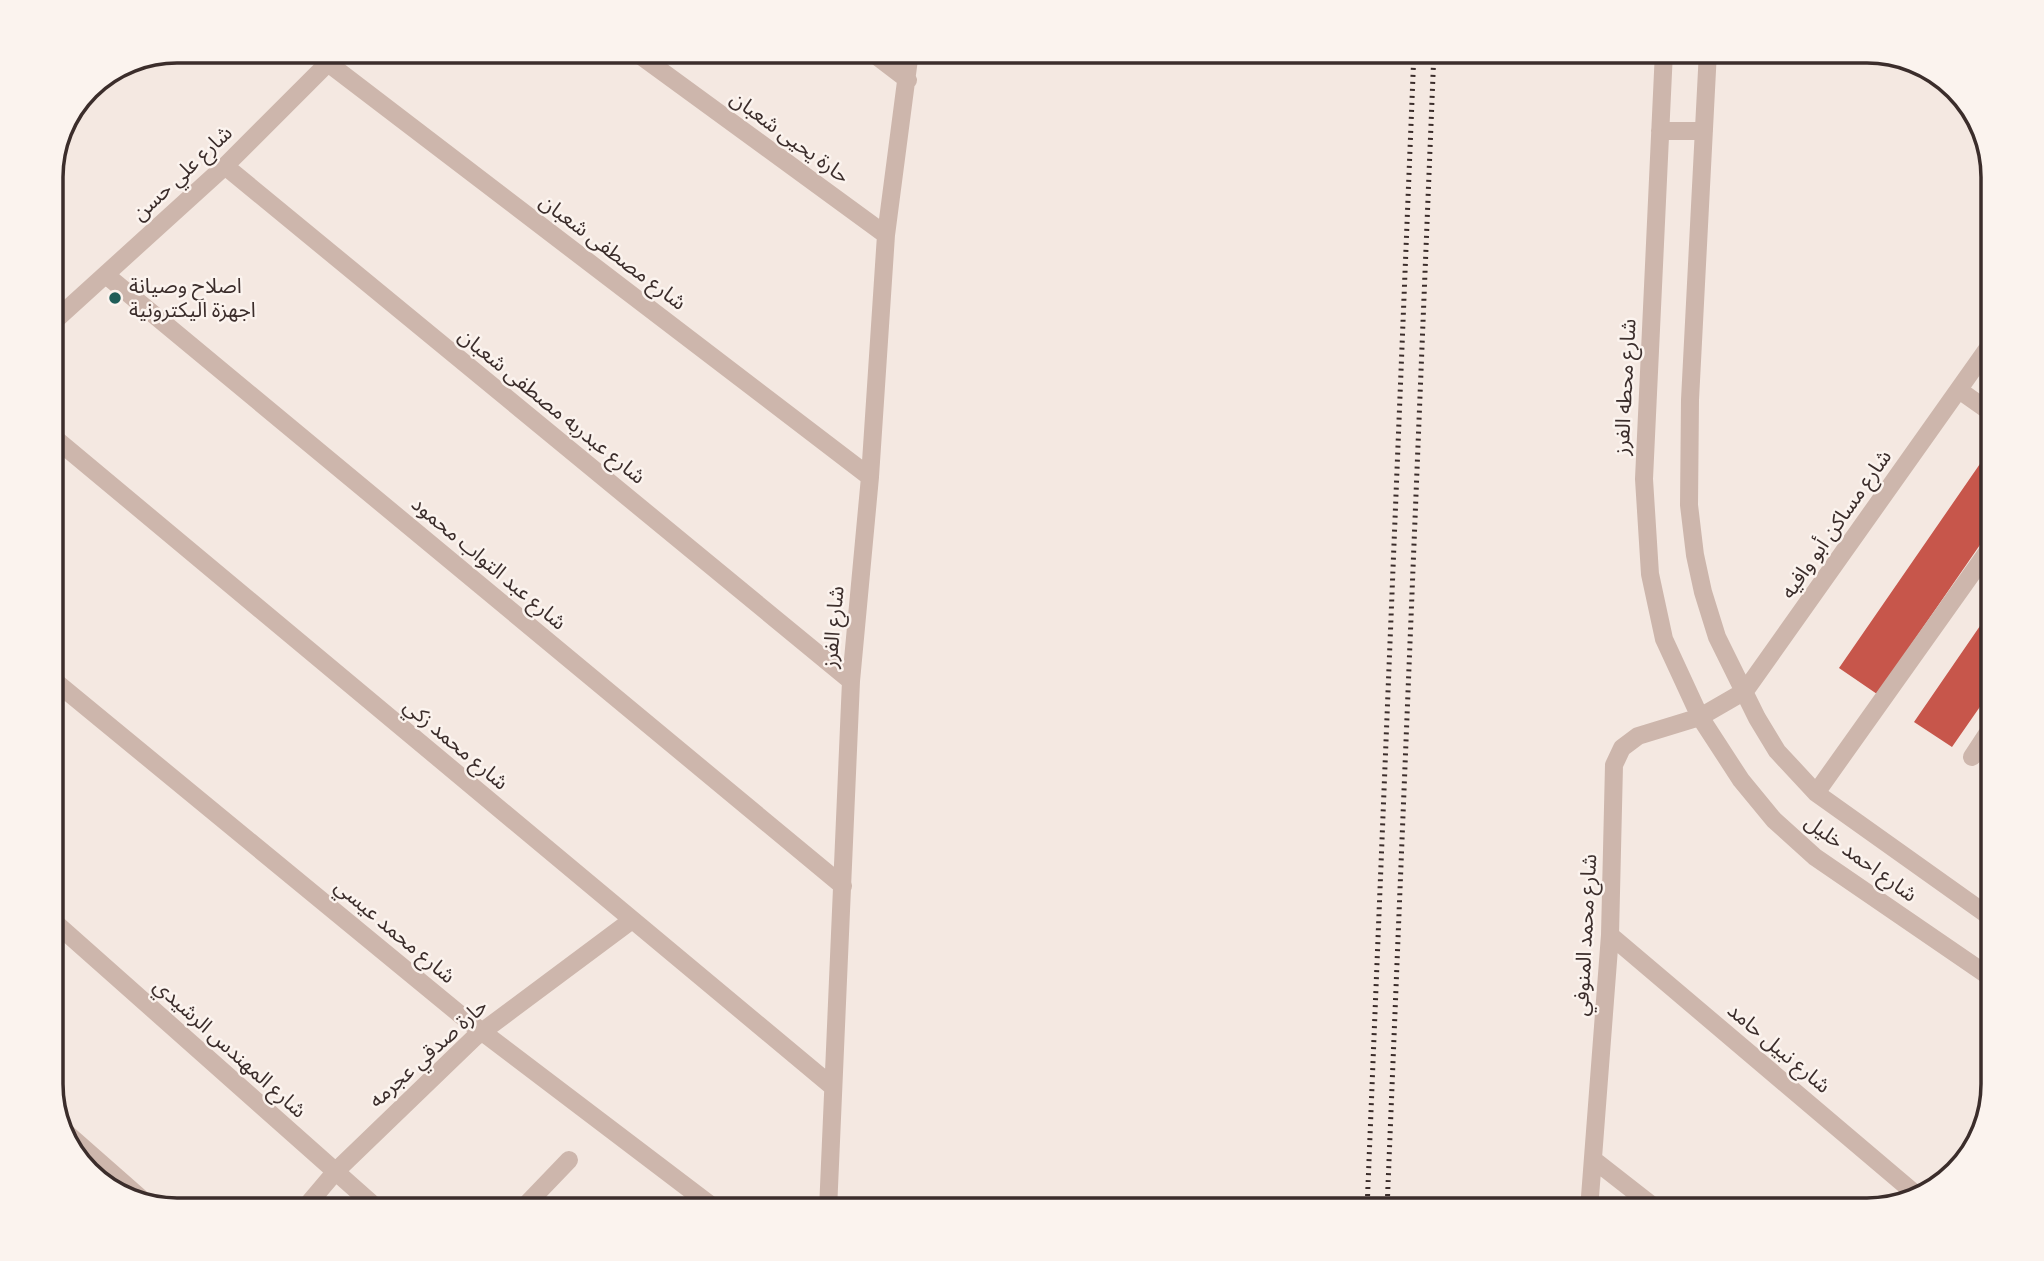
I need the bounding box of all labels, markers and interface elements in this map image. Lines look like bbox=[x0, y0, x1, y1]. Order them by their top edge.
street label: حارة يحيى شعبان bbox=[725, 85, 855, 189]
street label: شارع علي حسن bbox=[126, 120, 240, 228]
street label: شارع مصطفى شعبان bbox=[533, 188, 692, 317]
place label: اصلاح وصيانة اجهزة اليكترونية bbox=[129, 273, 256, 323]
marker: اصلاح وصيانة اجهزة اليكترونية bbox=[107, 290, 123, 306]
street label: شارع محطه الفرز bbox=[1608, 318, 1644, 457]
street label: شارع عبدربه مصطفى شعبان bbox=[452, 322, 651, 491]
street label: شارع مساكن أبو وافيه bbox=[1775, 444, 1899, 605]
street label: شارع عبد التواب محمود bbox=[405, 491, 572, 637]
street label: شارع الفرز bbox=[816, 585, 852, 670]
street label: شارع محمد زكي bbox=[396, 693, 514, 798]
street label: شارع احمد خليل bbox=[1799, 808, 1922, 909]
street label: شارع محمد المنوفي bbox=[1568, 853, 1605, 1017]
street label: شارع محمد عيسي bbox=[327, 873, 461, 991]
street label: شارع المهندس الرشيدي bbox=[146, 973, 312, 1126]
street label: حارة صدقي عجرمه bbox=[363, 993, 495, 1115]
street label: شارع نبيل حامد bbox=[1721, 997, 1836, 1100]

